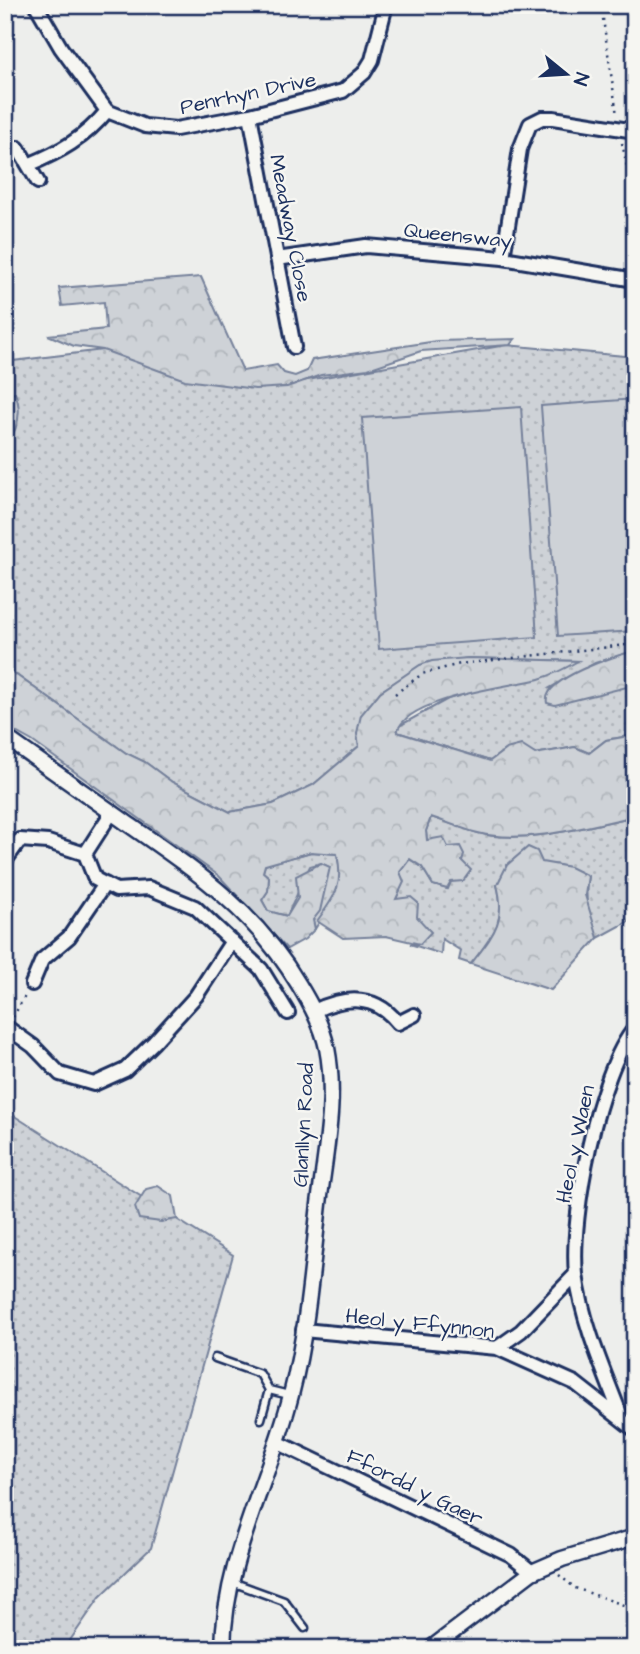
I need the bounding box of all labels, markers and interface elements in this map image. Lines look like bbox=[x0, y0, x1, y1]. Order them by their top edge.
north arrow bbox=[532, 38, 602, 108]
street label: Penrhyn Drive bbox=[177, 65, 319, 124]
text: N bbox=[566, 69, 595, 89]
street label: Meadway Close bbox=[260, 152, 319, 305]
street label: Queensway bbox=[402, 215, 514, 258]
street label: Glanllyn Road bbox=[286, 1062, 323, 1188]
street label: Heol y Waen bbox=[549, 1082, 604, 1206]
street label: Heol y Ffynnon bbox=[344, 1301, 496, 1348]
street label: Ffordd y Gaer bbox=[341, 1442, 488, 1535]

